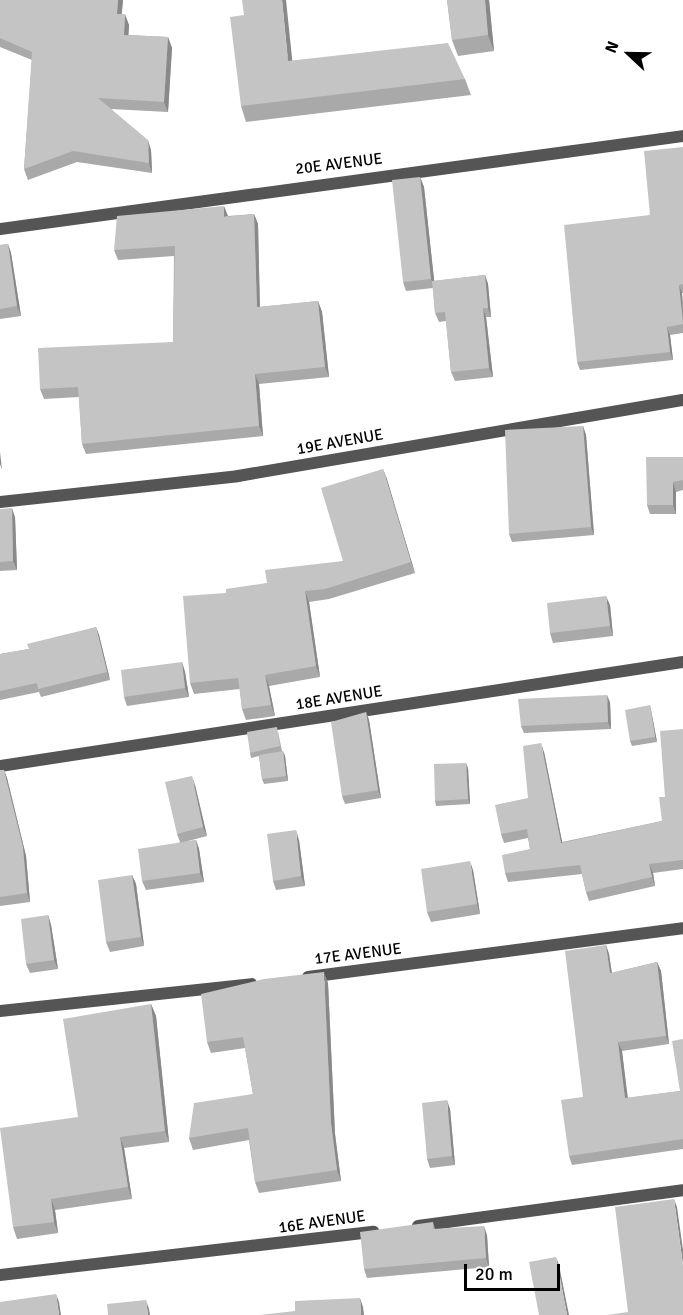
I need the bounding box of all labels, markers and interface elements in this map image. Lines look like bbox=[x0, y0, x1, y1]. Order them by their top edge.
north arrow bbox=[599, 24, 659, 84]
text: N bbox=[601, 38, 624, 56]
street label: 20E AVENUE bbox=[294, 149, 384, 179]
street label: 19E AVENUE bbox=[295, 425, 385, 459]
street label: 18E AVENUE bbox=[294, 682, 384, 714]
street label: 17E AVENUE bbox=[313, 939, 403, 969]
street label: 16E AVENUE bbox=[277, 1206, 367, 1238]
scale bar bbox=[467, 1252, 563, 1290]
text: 20 m bbox=[475, 1263, 513, 1285]

